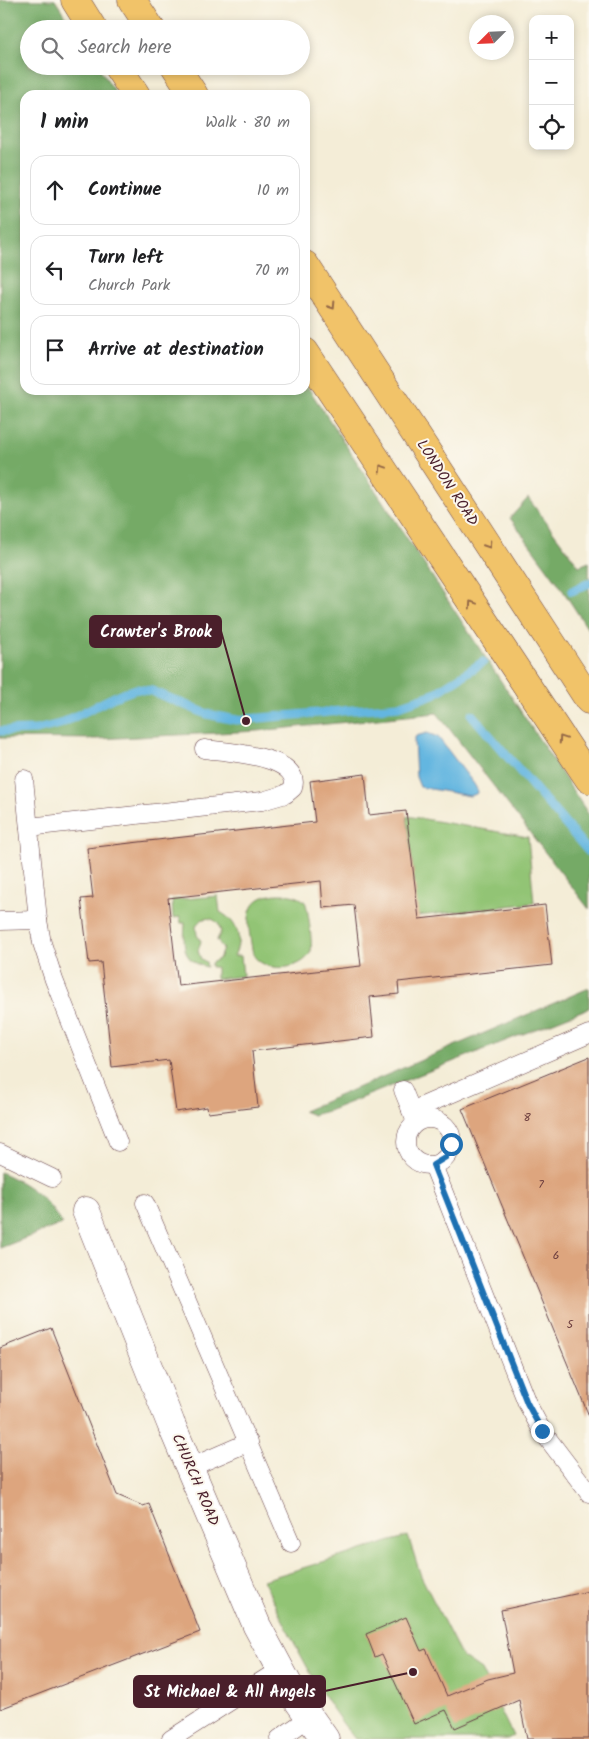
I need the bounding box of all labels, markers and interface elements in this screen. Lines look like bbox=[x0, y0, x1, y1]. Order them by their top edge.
north arrow bbox=[469, 15, 514, 60]
map controls bbox=[529, 15, 574, 150]
button: + bbox=[529, 15, 574, 60]
search box bbox=[20, 20, 310, 75]
text: Search here bbox=[78, 33, 172, 63]
icon: search bbox=[38, 34, 66, 62]
button: − bbox=[529, 60, 574, 105]
button: locate bbox=[529, 105, 574, 150]
text: 1 min bbox=[40, 106, 89, 139]
text: Walk · 80 m bbox=[205, 110, 290, 135]
text: Continue bbox=[88, 175, 161, 205]
icon: ahead bbox=[41, 176, 69, 204]
text: 10 m bbox=[257, 178, 289, 203]
text: Turn left bbox=[88, 243, 163, 273]
icon: left bbox=[41, 256, 69, 284]
text: 70 m bbox=[254, 258, 289, 283]
text: Church Park bbox=[88, 273, 170, 298]
one-way arrow bbox=[325, 301, 335, 310]
text: Arrive at destination bbox=[88, 335, 264, 365]
icon: arrive bbox=[41, 336, 69, 364]
street label: LONDON ROAD bbox=[410, 435, 484, 531]
one-way arrow bbox=[379, 464, 388, 474]
one-way arrow bbox=[481, 539, 491, 548]
one-way arrow bbox=[469, 600, 478, 609]
callout: Crawter's Brook bbox=[90, 616, 221, 647]
text: Crawter's Brook bbox=[100, 620, 213, 645]
one-way arrow bbox=[559, 735, 568, 745]
house number: 8 bbox=[523, 1108, 531, 1127]
route start bbox=[440, 1133, 463, 1156]
house number: 7 bbox=[538, 1175, 544, 1194]
house number: 6 bbox=[553, 1246, 559, 1265]
house number: 5 bbox=[567, 1315, 575, 1334]
route end bbox=[531, 1420, 554, 1443]
street label: CHURCH ROAD bbox=[165, 1430, 225, 1530]
callout: St Michael & All Angels bbox=[134, 1676, 325, 1707]
text: St Michael & All Angels bbox=[144, 1680, 316, 1705]

